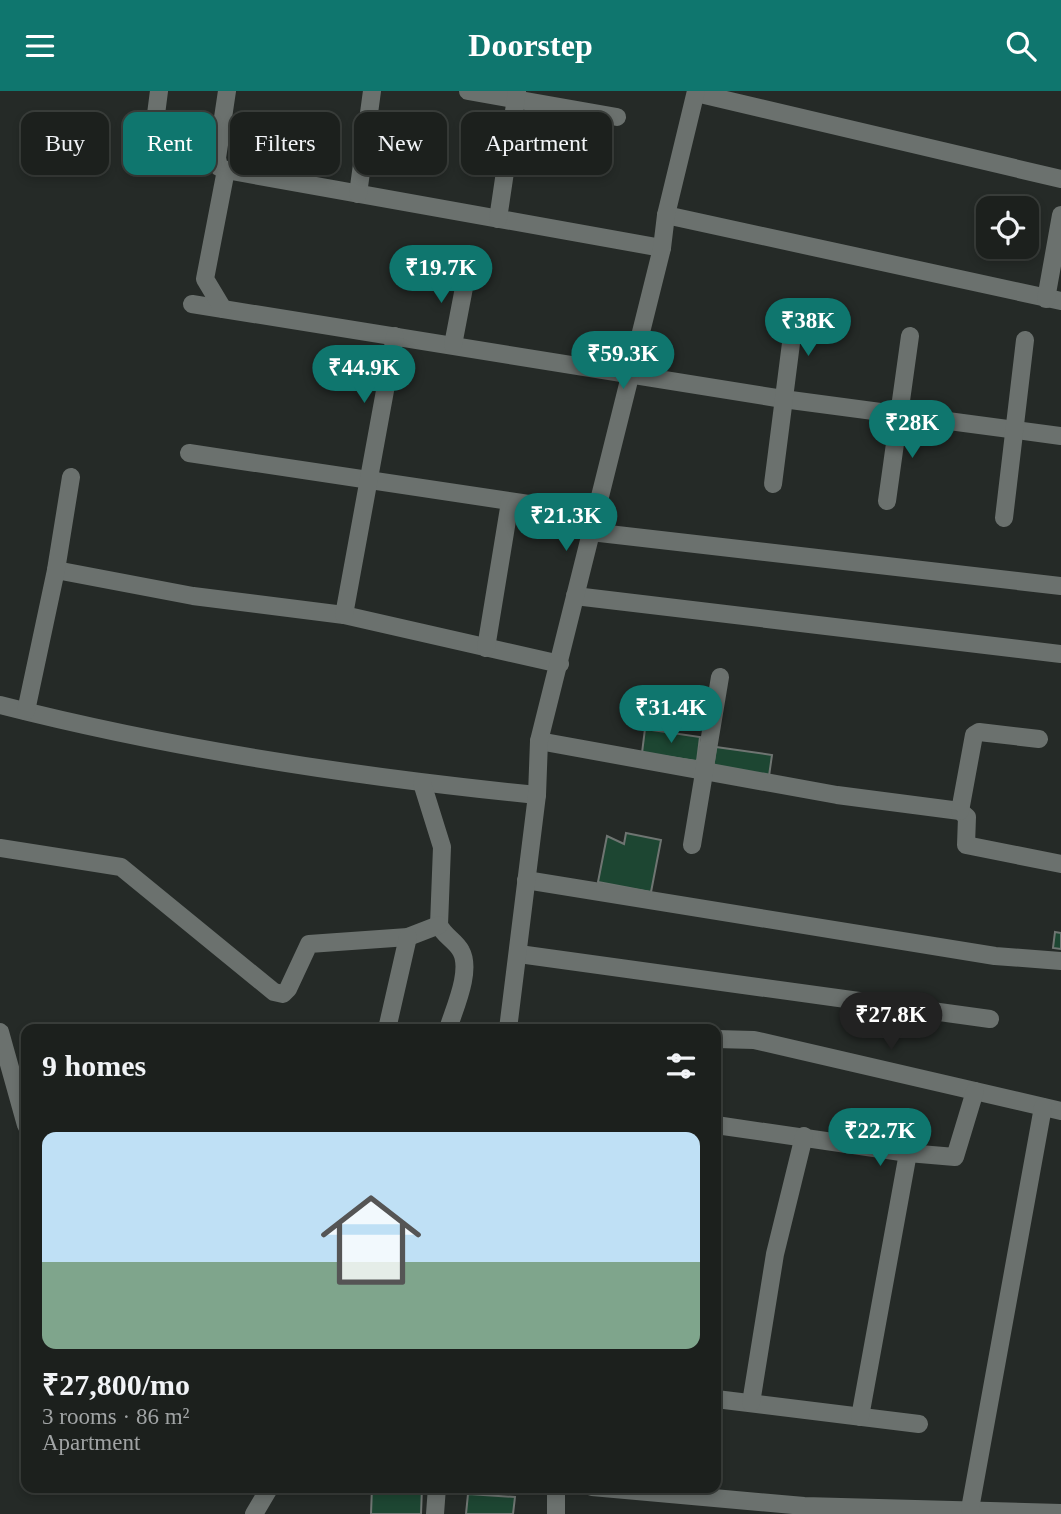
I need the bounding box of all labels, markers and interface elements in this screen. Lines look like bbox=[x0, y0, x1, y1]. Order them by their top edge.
icon: menu bbox=[21, 27, 59, 65]
text: Doorstep bbox=[468, 27, 593, 63]
icon: search bbox=[1002, 27, 1040, 65]
chip: Buy bbox=[21, 112, 109, 175]
chip: Rent bbox=[123, 112, 216, 175]
chip: Filters bbox=[230, 112, 340, 175]
chip: New bbox=[354, 112, 447, 175]
chip: Apartment bbox=[461, 112, 612, 175]
map controls bbox=[976, 196, 1039, 259]
button: locate bbox=[976, 196, 1039, 259]
pin: ₹19.7K bbox=[384, 245, 498, 305]
text: ₹19.7K bbox=[405, 255, 477, 280]
pin: ₹38K bbox=[767, 299, 849, 358]
text: ₹38K bbox=[781, 308, 835, 333]
pin: ₹59.3K bbox=[566, 331, 680, 391]
text: ₹59.3K bbox=[587, 341, 659, 366]
pin: ₹44.9K bbox=[307, 345, 421, 405]
text: ₹44.9K bbox=[328, 355, 400, 380]
pin: ₹28K bbox=[871, 401, 953, 460]
text: ₹28K bbox=[885, 410, 939, 435]
pin: ₹21.3K bbox=[509, 493, 623, 553]
text: ₹21.3K bbox=[530, 503, 602, 528]
pin: ₹31.4K bbox=[614, 685, 728, 745]
text: ₹31.4K bbox=[635, 695, 707, 720]
pin: ₹27.8K bbox=[834, 993, 948, 1052]
text: ₹27.8K bbox=[855, 1002, 927, 1027]
icon: filters bbox=[662, 1047, 700, 1085]
text: 9 homes bbox=[42, 1049, 146, 1082]
pin: ₹22.7K bbox=[823, 1109, 937, 1168]
text: ₹22.7K bbox=[844, 1118, 916, 1143]
icon: home bbox=[308, 1177, 434, 1303]
text: ₹27,800/mo bbox=[42, 1368, 190, 1401]
text: 3 rooms · 86 m² bbox=[42, 1404, 189, 1429]
text: Apartment bbox=[42, 1430, 140, 1455]

